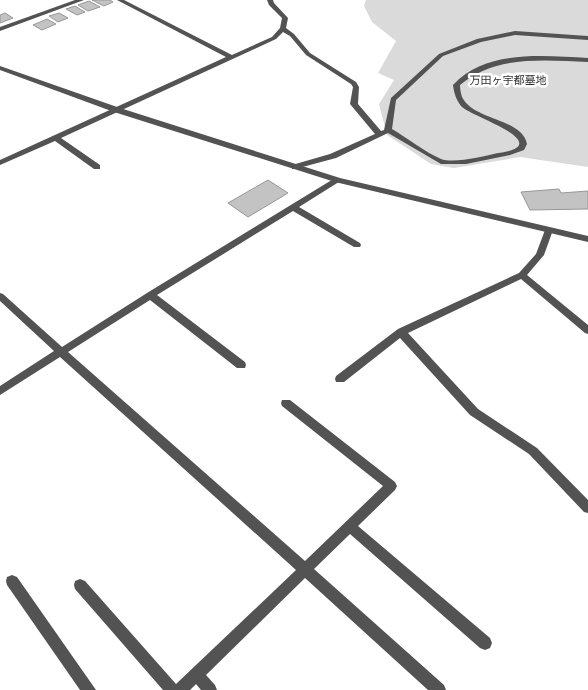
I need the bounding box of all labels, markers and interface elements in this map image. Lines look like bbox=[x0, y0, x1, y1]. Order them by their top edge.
park label: 万田ヶ宇都墓地 bbox=[470, 74, 547, 87]

